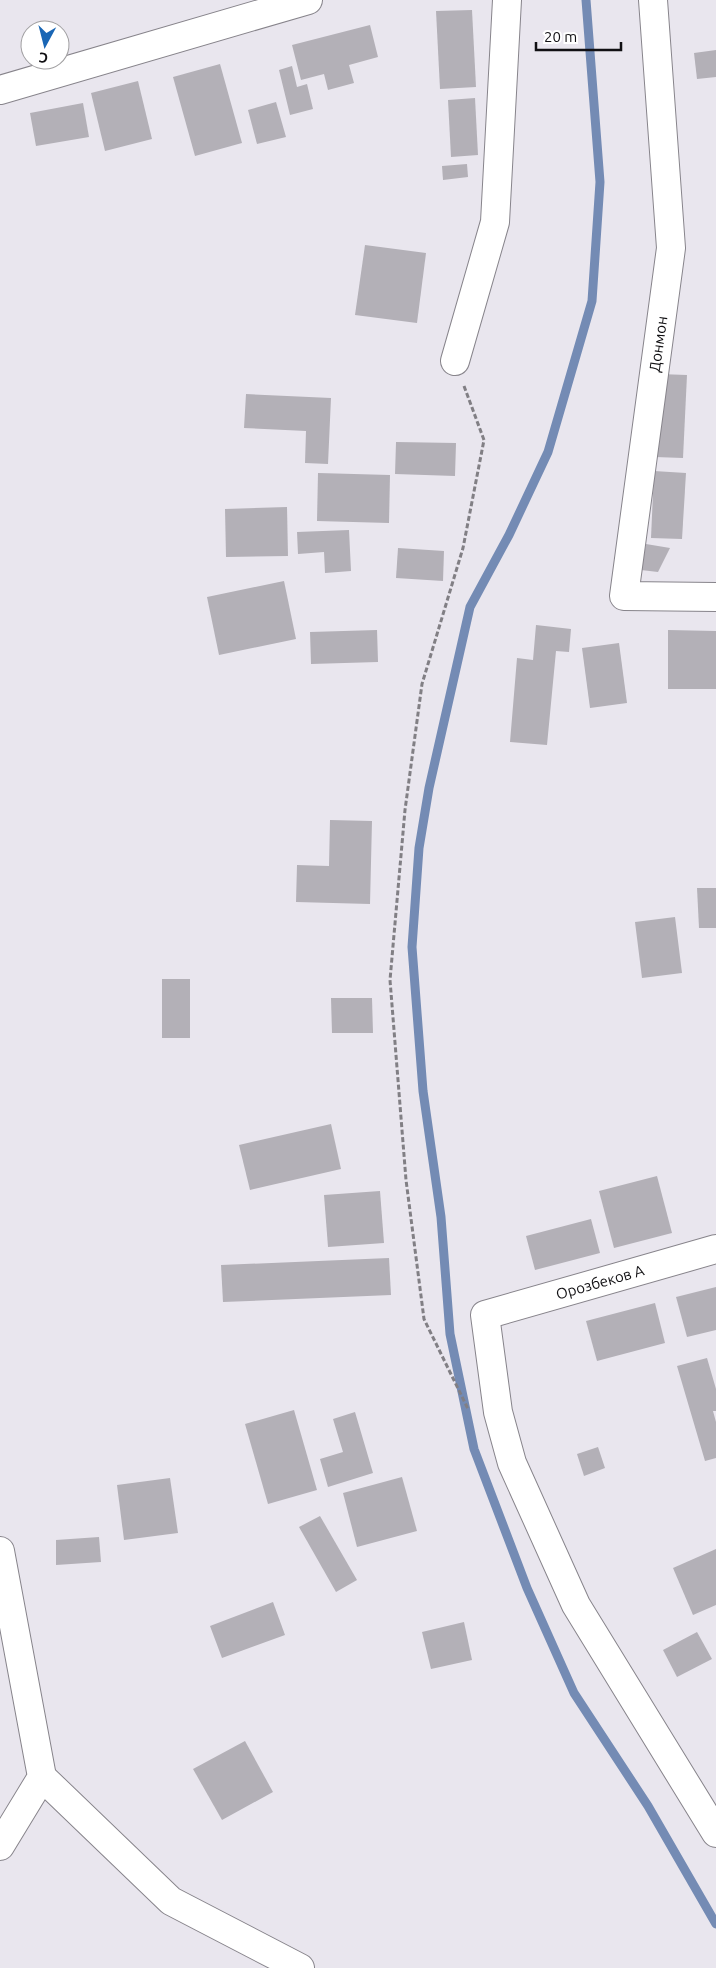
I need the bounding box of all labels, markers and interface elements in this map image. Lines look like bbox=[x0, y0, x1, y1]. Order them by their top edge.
north arrow bbox=[20, 20, 70, 70]
scale bar bbox=[536, 20, 621, 52]
text: 20 m bbox=[544, 28, 577, 45]
text: С bbox=[38, 49, 49, 66]
street label: Донмон bbox=[646, 315, 670, 373]
street label: Орозбеков А bbox=[554, 1261, 646, 1303]

